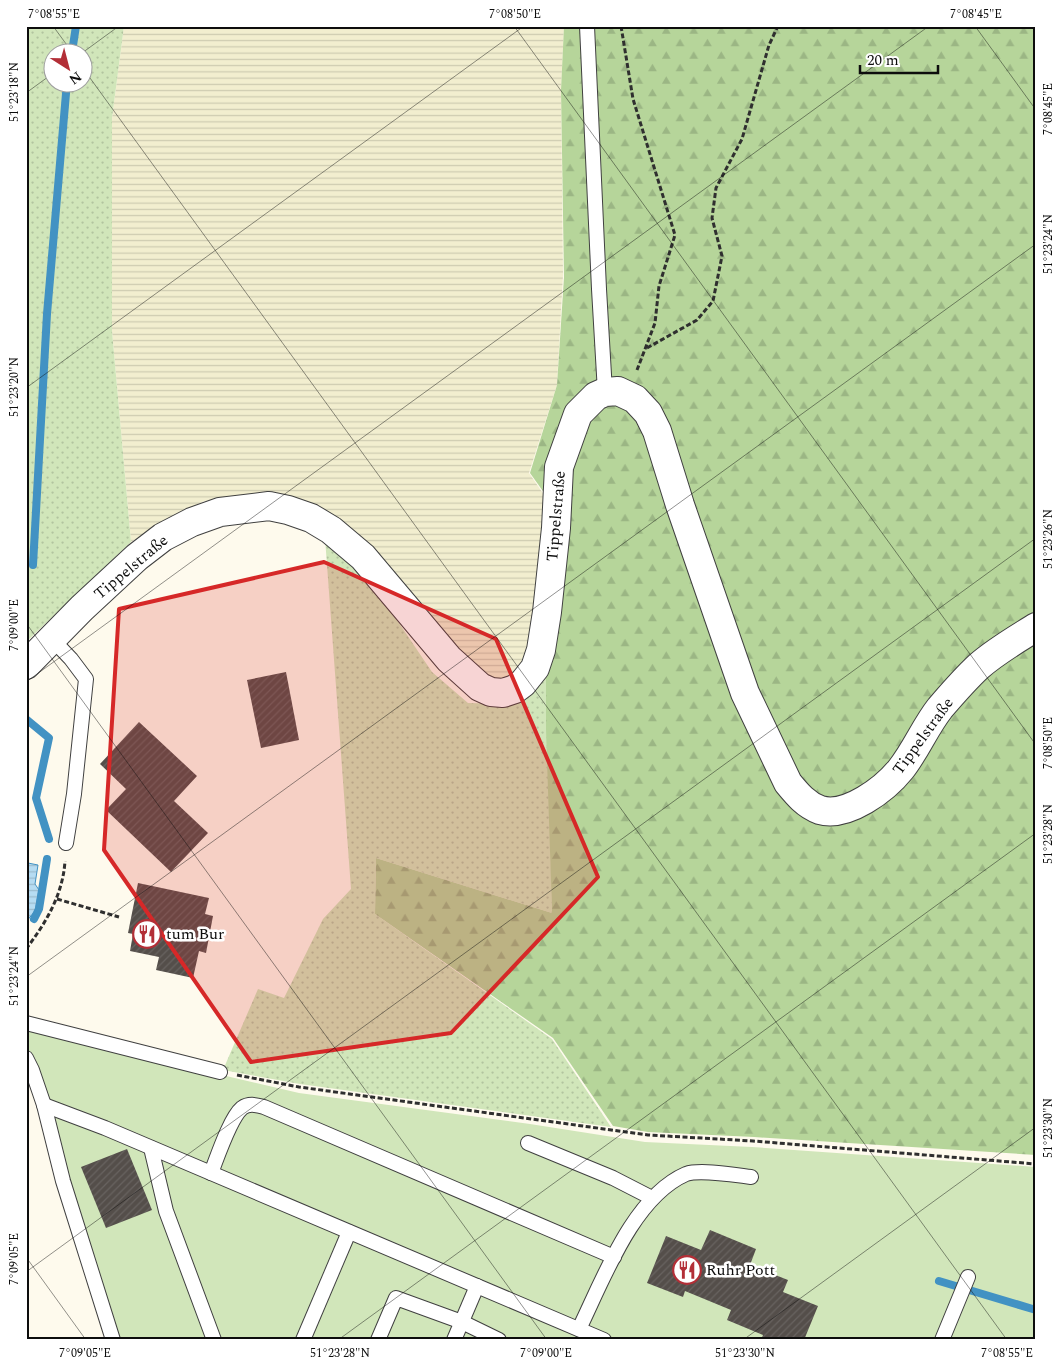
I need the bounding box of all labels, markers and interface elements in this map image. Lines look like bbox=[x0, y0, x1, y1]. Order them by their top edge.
text: 7°08'55"E bbox=[28, 5, 80, 24]
text: 7°08'50"E bbox=[489, 5, 541, 24]
text: 7°08'45"E bbox=[950, 5, 1002, 24]
north arrow bbox=[42, 42, 92, 92]
scale bar bbox=[860, 42, 937, 74]
text: 20 m bbox=[867, 49, 899, 72]
text: 51°23'18"N bbox=[5, 62, 24, 122]
text: N bbox=[65, 66, 86, 90]
text: 7°08'45"E bbox=[1039, 83, 1058, 135]
text: 51°23'24"N bbox=[1039, 214, 1058, 274]
text: 51°23'20"N bbox=[5, 357, 24, 417]
street label: Tippelstraße bbox=[540, 470, 572, 562]
text: 51°23'26"N bbox=[1039, 509, 1058, 569]
street label: Tippelstraße bbox=[89, 529, 173, 605]
text: 7°09'00"E bbox=[5, 599, 24, 651]
street label: Tippelstraße bbox=[887, 692, 959, 780]
text: 7°08'50"E bbox=[1039, 717, 1058, 769]
text: 51°23'28"N bbox=[1039, 804, 1058, 864]
restaurant icon: tum Bur bbox=[132, 919, 162, 949]
place label: tum Bur bbox=[166, 922, 224, 946]
text: 51°23'24"N bbox=[5, 946, 24, 1006]
text: 51°23'30"N bbox=[1039, 1098, 1058, 1158]
text: 7°09'05"E bbox=[5, 1233, 24, 1285]
restaurant icon: Ruhr Pott bbox=[672, 1255, 702, 1285]
place label: Ruhr Pott bbox=[706, 1258, 775, 1282]
text: 7°09'05"E bbox=[59, 1344, 111, 1363]
text: 51°23'28"N bbox=[310, 1344, 370, 1363]
text: 7°09'00"E bbox=[520, 1344, 572, 1363]
text: 51°23'30"N bbox=[715, 1344, 775, 1363]
text: 7°08'55"E bbox=[981, 1344, 1033, 1363]

